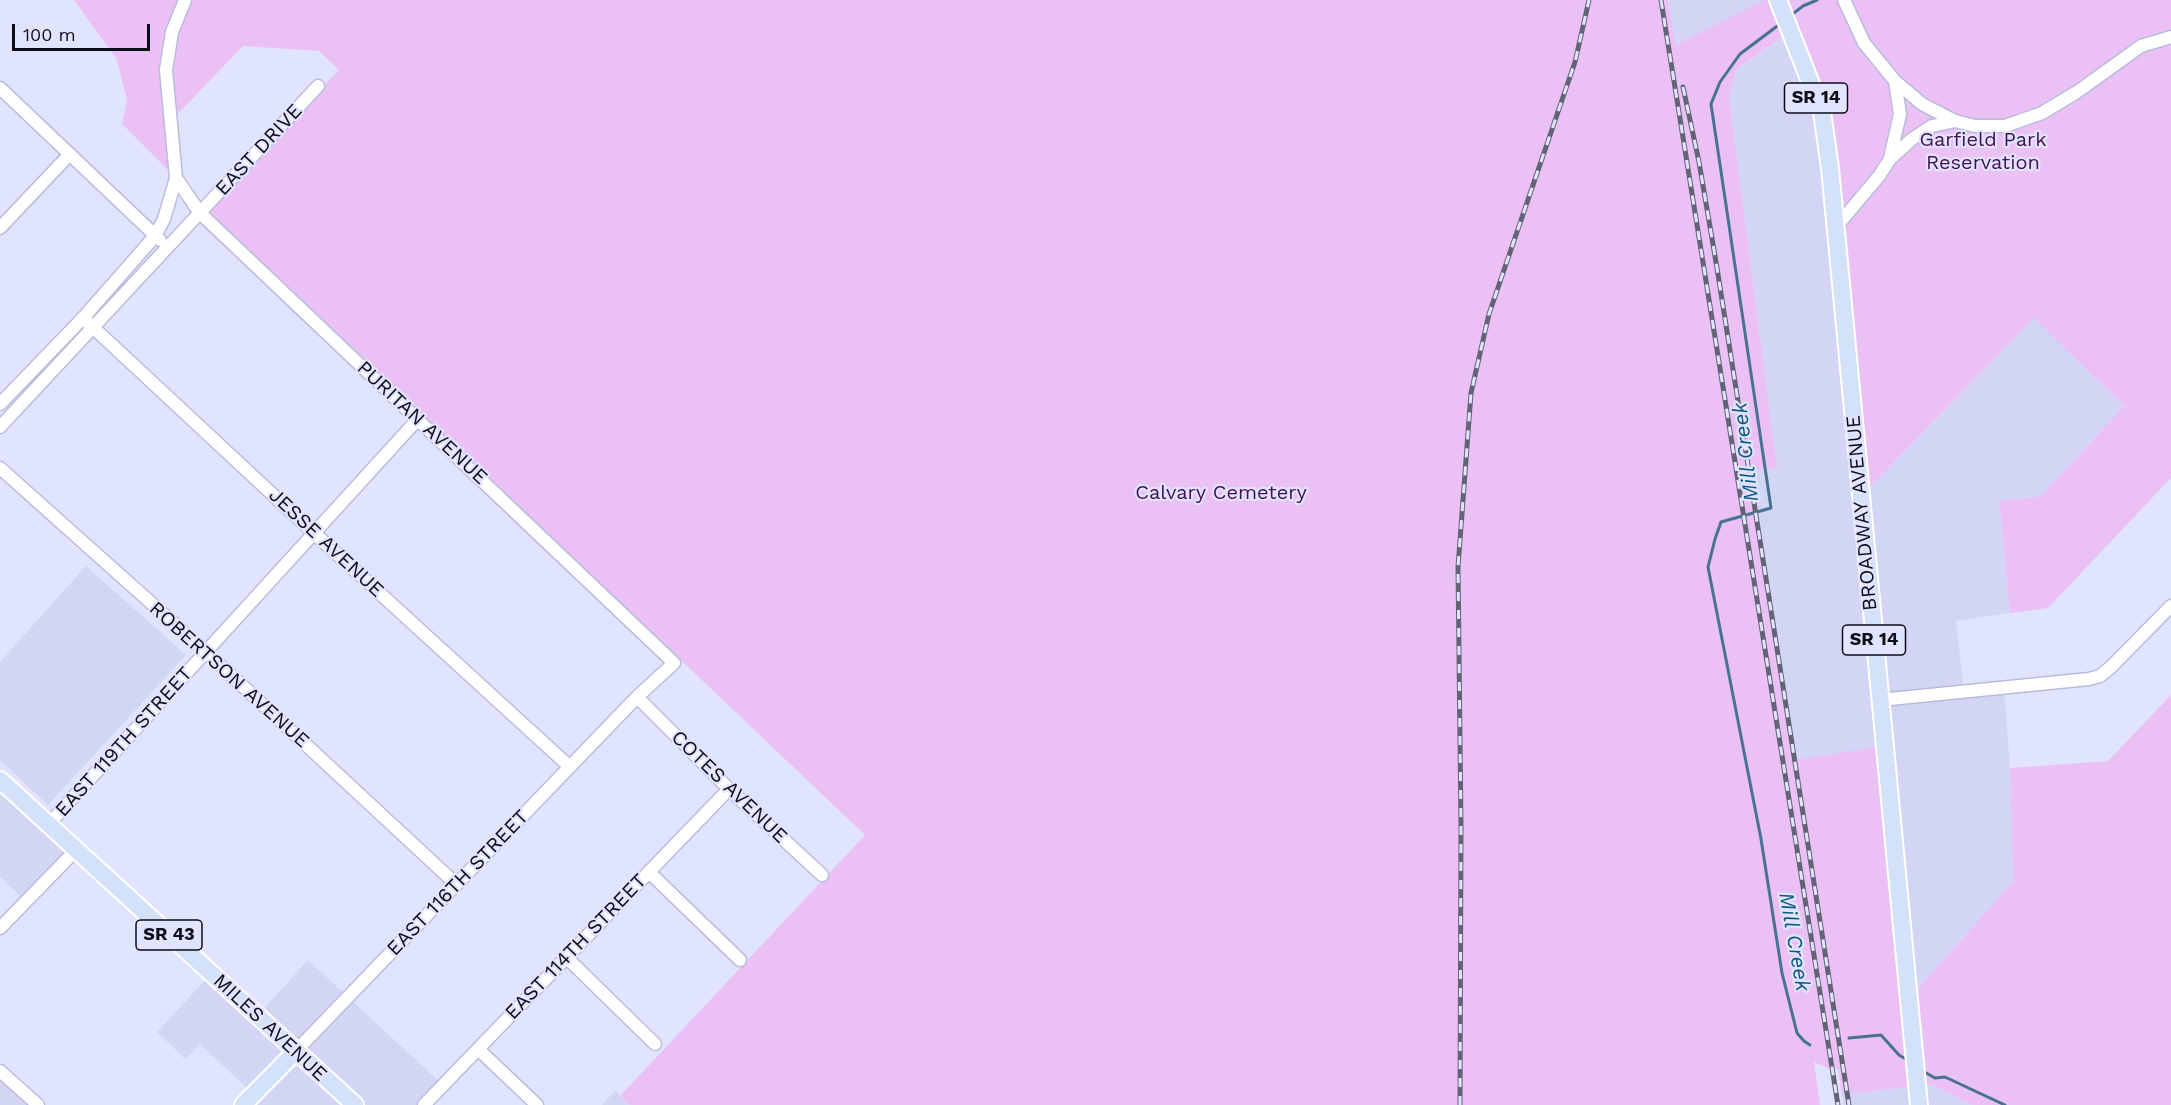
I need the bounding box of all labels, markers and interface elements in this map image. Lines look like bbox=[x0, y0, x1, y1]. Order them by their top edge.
scale bar bbox=[15, 12, 153, 50]
text: 100 m bbox=[23, 24, 76, 45]
road number: SR 14 bbox=[1784, 83, 1848, 113]
street label: EAST DRIVE bbox=[211, 99, 307, 201]
park label: Garfield Park Reservation bbox=[1919, 128, 2047, 175]
street label: PURITAN AVENUE bbox=[352, 356, 492, 490]
water label: Mill Creek bbox=[1727, 401, 1765, 503]
street label: BROADWAY AVENUE bbox=[1841, 414, 1883, 612]
park label: Calvary Cemetery bbox=[1135, 481, 1307, 505]
street label: JESSE AVENUE bbox=[263, 484, 389, 602]
street label: ROBERTSON AVENUE bbox=[144, 597, 314, 753]
road number: SR 14 bbox=[1842, 625, 1906, 655]
street label: EAST 119TH STREET bbox=[50, 662, 198, 822]
street label: COTES AVENUE bbox=[666, 726, 792, 848]
street label: EAST 116TH STREET bbox=[382, 805, 534, 961]
street label: EAST 114TH STREET bbox=[500, 869, 652, 1025]
water label: Mill Creek bbox=[1773, 891, 1815, 993]
road number: SR 43 bbox=[136, 920, 202, 950]
street label: MILES AVENUE bbox=[208, 969, 332, 1087]

